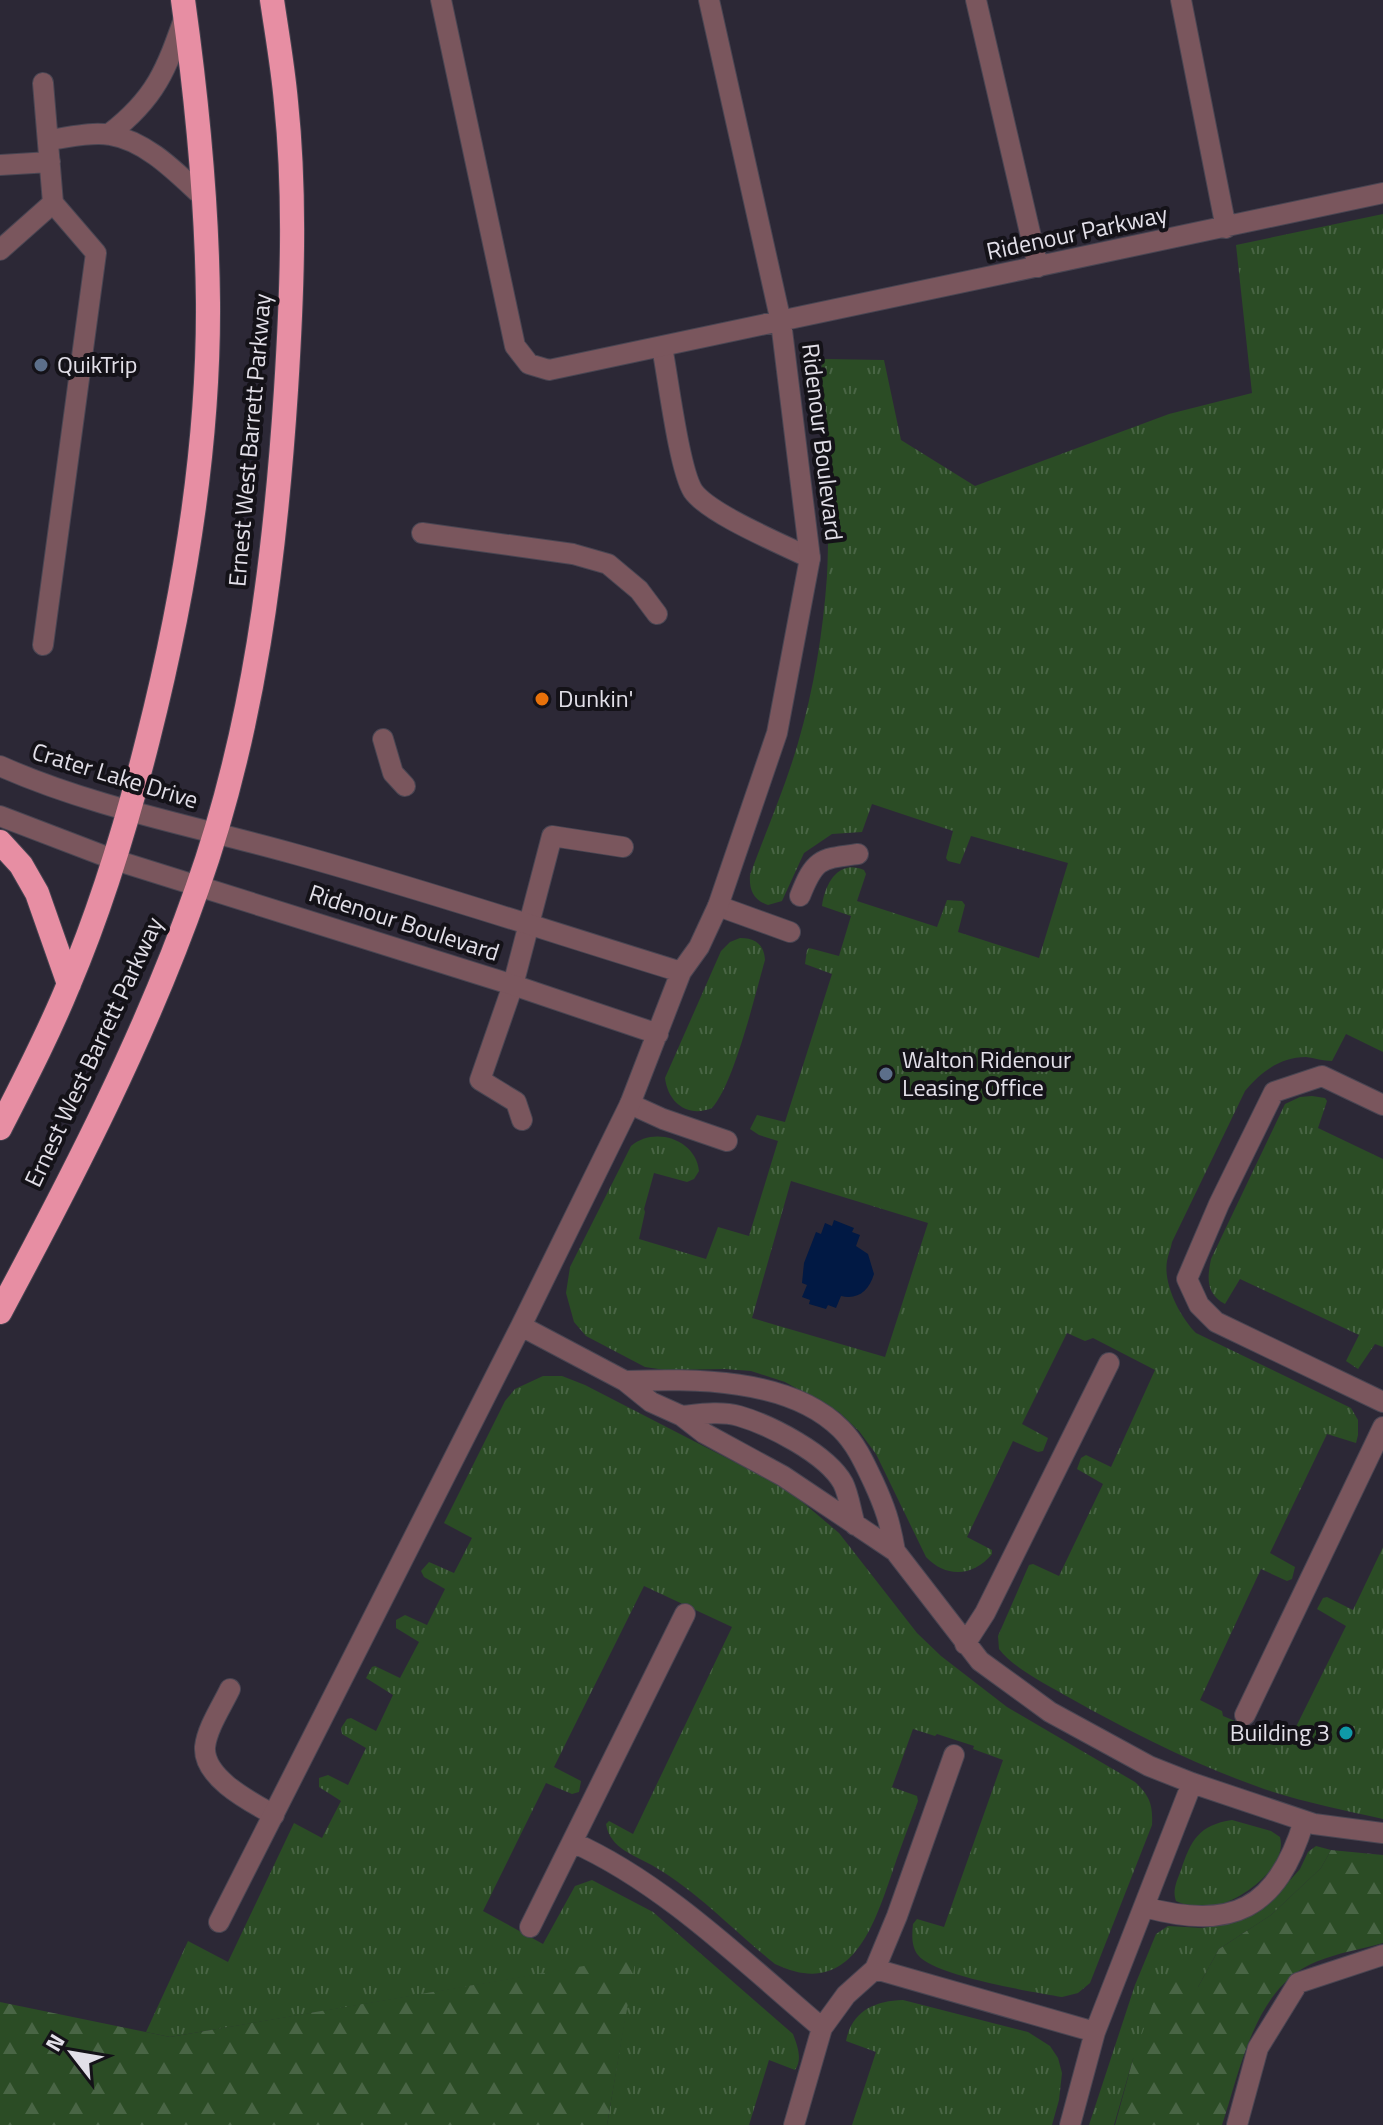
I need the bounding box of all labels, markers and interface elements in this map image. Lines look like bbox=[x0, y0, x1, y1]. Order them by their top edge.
street label: Ridenour Parkway bbox=[983, 195, 1171, 269]
street label: Ernest West Barrett Parkway bbox=[218, 291, 280, 588]
street label: Ridenour Boulevard bbox=[793, 341, 853, 543]
place label: QuikTrip bbox=[57, 346, 137, 382]
marker: QuikTrip bbox=[32, 356, 50, 374]
place label: Dunkin' bbox=[558, 680, 633, 716]
marker: Dunkin' bbox=[533, 690, 551, 708]
street label: Crater Lake Drive bbox=[28, 733, 203, 817]
street label: Ridenour Boulevard bbox=[304, 874, 504, 970]
street label: Ernest West Barrett Parkway bbox=[15, 910, 172, 1192]
place label: Walton Ridenour Leasing Office bbox=[902, 1041, 1071, 1105]
marker: Walton Ridenour Leasing Office bbox=[877, 1065, 895, 1083]
place label: Building 3 bbox=[1230, 1714, 1330, 1750]
marker: Building 3 bbox=[1337, 1724, 1355, 1742]
north arrow bbox=[32, 2013, 112, 2093]
text: N bbox=[36, 2027, 73, 2058]

